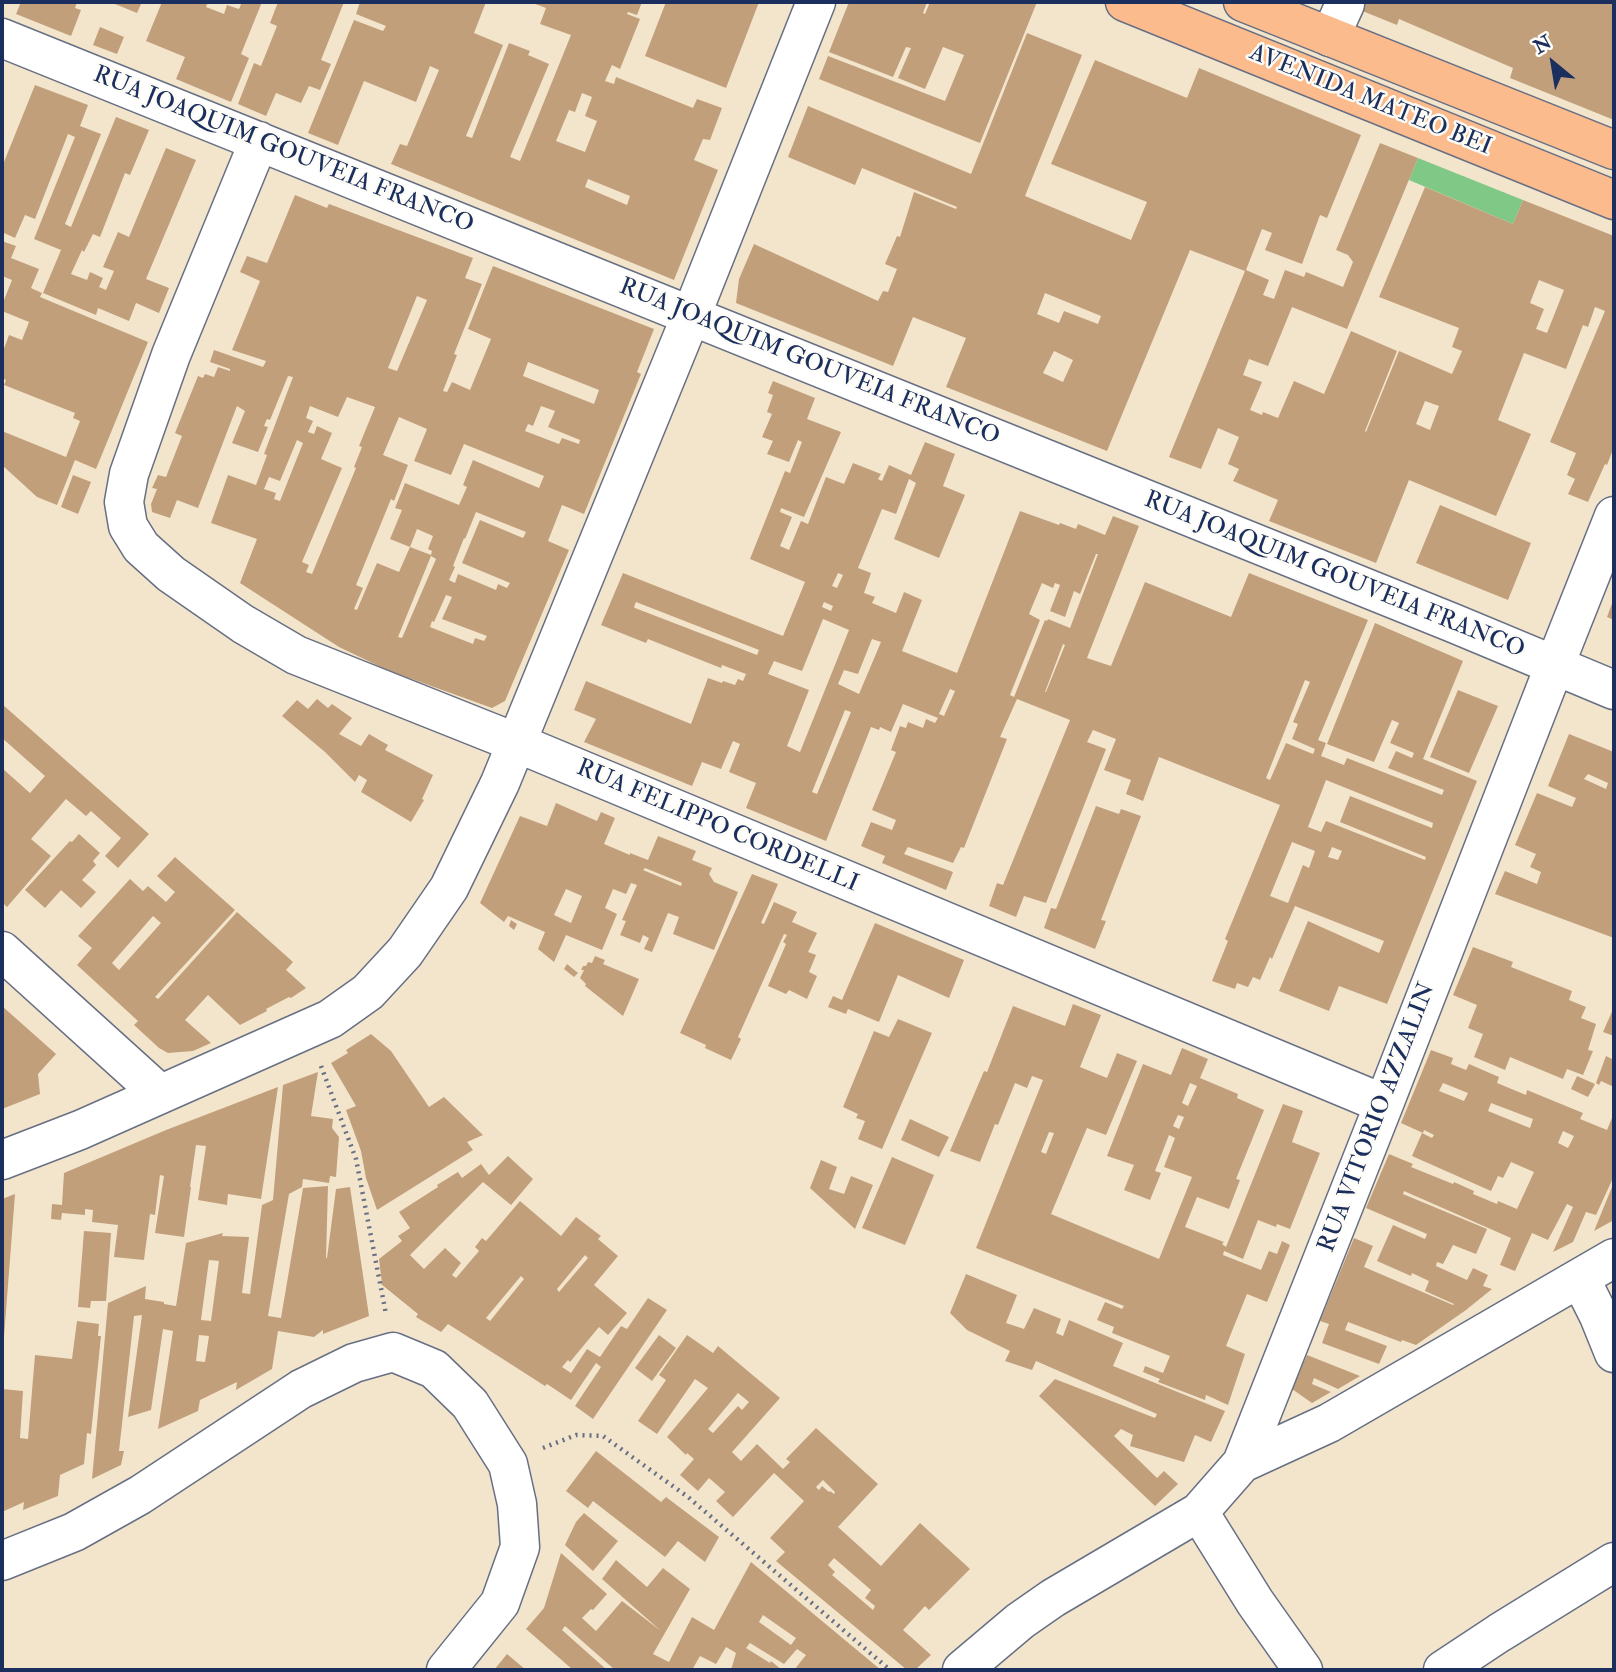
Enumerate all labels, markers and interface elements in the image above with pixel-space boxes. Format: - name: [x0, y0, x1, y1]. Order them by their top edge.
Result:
- north arrow: [1518, 28, 1588, 98]
- text: N: [1529, 30, 1556, 59]
- street label: AVENIDA MATEO BEI: [1245, 39, 1495, 163]
- street label: RUA JOAQUIM GOUVEIA FRANCO: [89, 61, 477, 241]
- street label: RUA JOAQUIM GOUVEIA FRANCO: [615, 273, 1003, 453]
- street label: RUA JOAQUIM GOUVEIA FRANCO: [1140, 486, 1528, 666]
- street label: RUA FELIPPO CORDELLI: [572, 754, 862, 900]
- street label: RUA VITORIO AZZALIN: [1313, 979, 1443, 1257]

